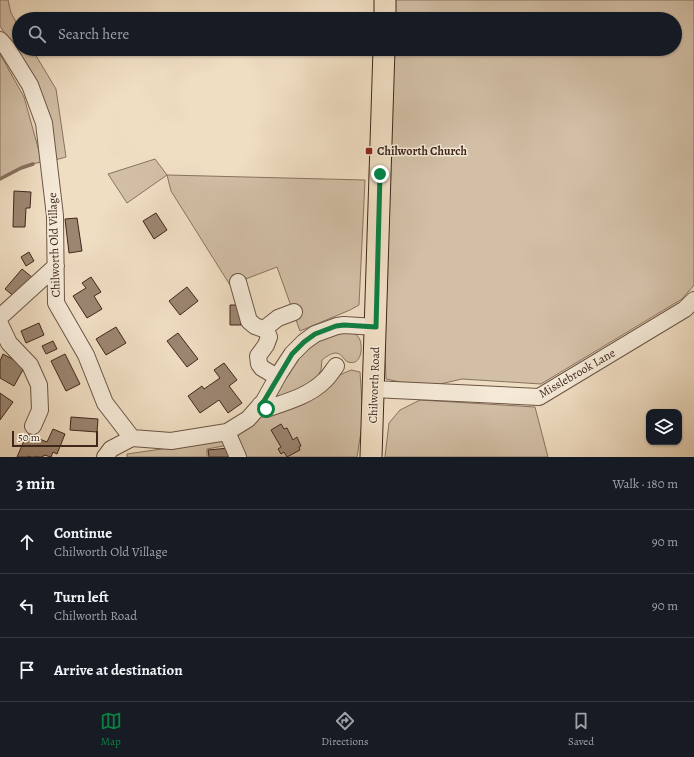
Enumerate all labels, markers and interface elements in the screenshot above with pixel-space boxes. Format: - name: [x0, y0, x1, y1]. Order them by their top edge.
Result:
- search box: [12, 12, 682, 56]
- icon: search: [26, 23, 48, 45]
- text: Search here: [58, 24, 129, 44]
- place label: Chilworth Church: [377, 143, 467, 159]
- marker: Chilworth Church: [364, 146, 374, 156]
- route end: [371, 165, 389, 183]
- street label: Chilworth Old Village: [44, 192, 64, 298]
- street label: Misslebrook Lane: [536, 345, 618, 401]
- street label: Chilworth Road: [365, 346, 383, 424]
- route start: [257, 400, 275, 418]
- map controls: [646, 409, 682, 445]
- button: layers: [646, 409, 682, 445]
- scale bar: [12, 429, 98, 448]
- text: 50 m: [18, 430, 40, 445]
- text: 3 min: [16, 472, 55, 495]
- text: Walk · 180 m: [612, 475, 678, 492]
- text: Continue: [54, 523, 112, 543]
- icon: ahead: [16, 531, 38, 553]
- text: 90 m: [652, 533, 678, 550]
- text: Chilworth Old Village: [54, 543, 168, 560]
- text: Turn left: [54, 587, 109, 607]
- icon: left: [16, 595, 38, 617]
- text: 90 m: [652, 597, 678, 614]
- text: Chilworth Road: [54, 607, 137, 624]
- icon: arrive: [16, 659, 38, 681]
- text: Arrive at destination: [54, 660, 183, 680]
- tab: Map: [100, 710, 122, 749]
- tab: Directions: [321, 710, 369, 749]
- tab: Saved: [568, 710, 594, 749]

